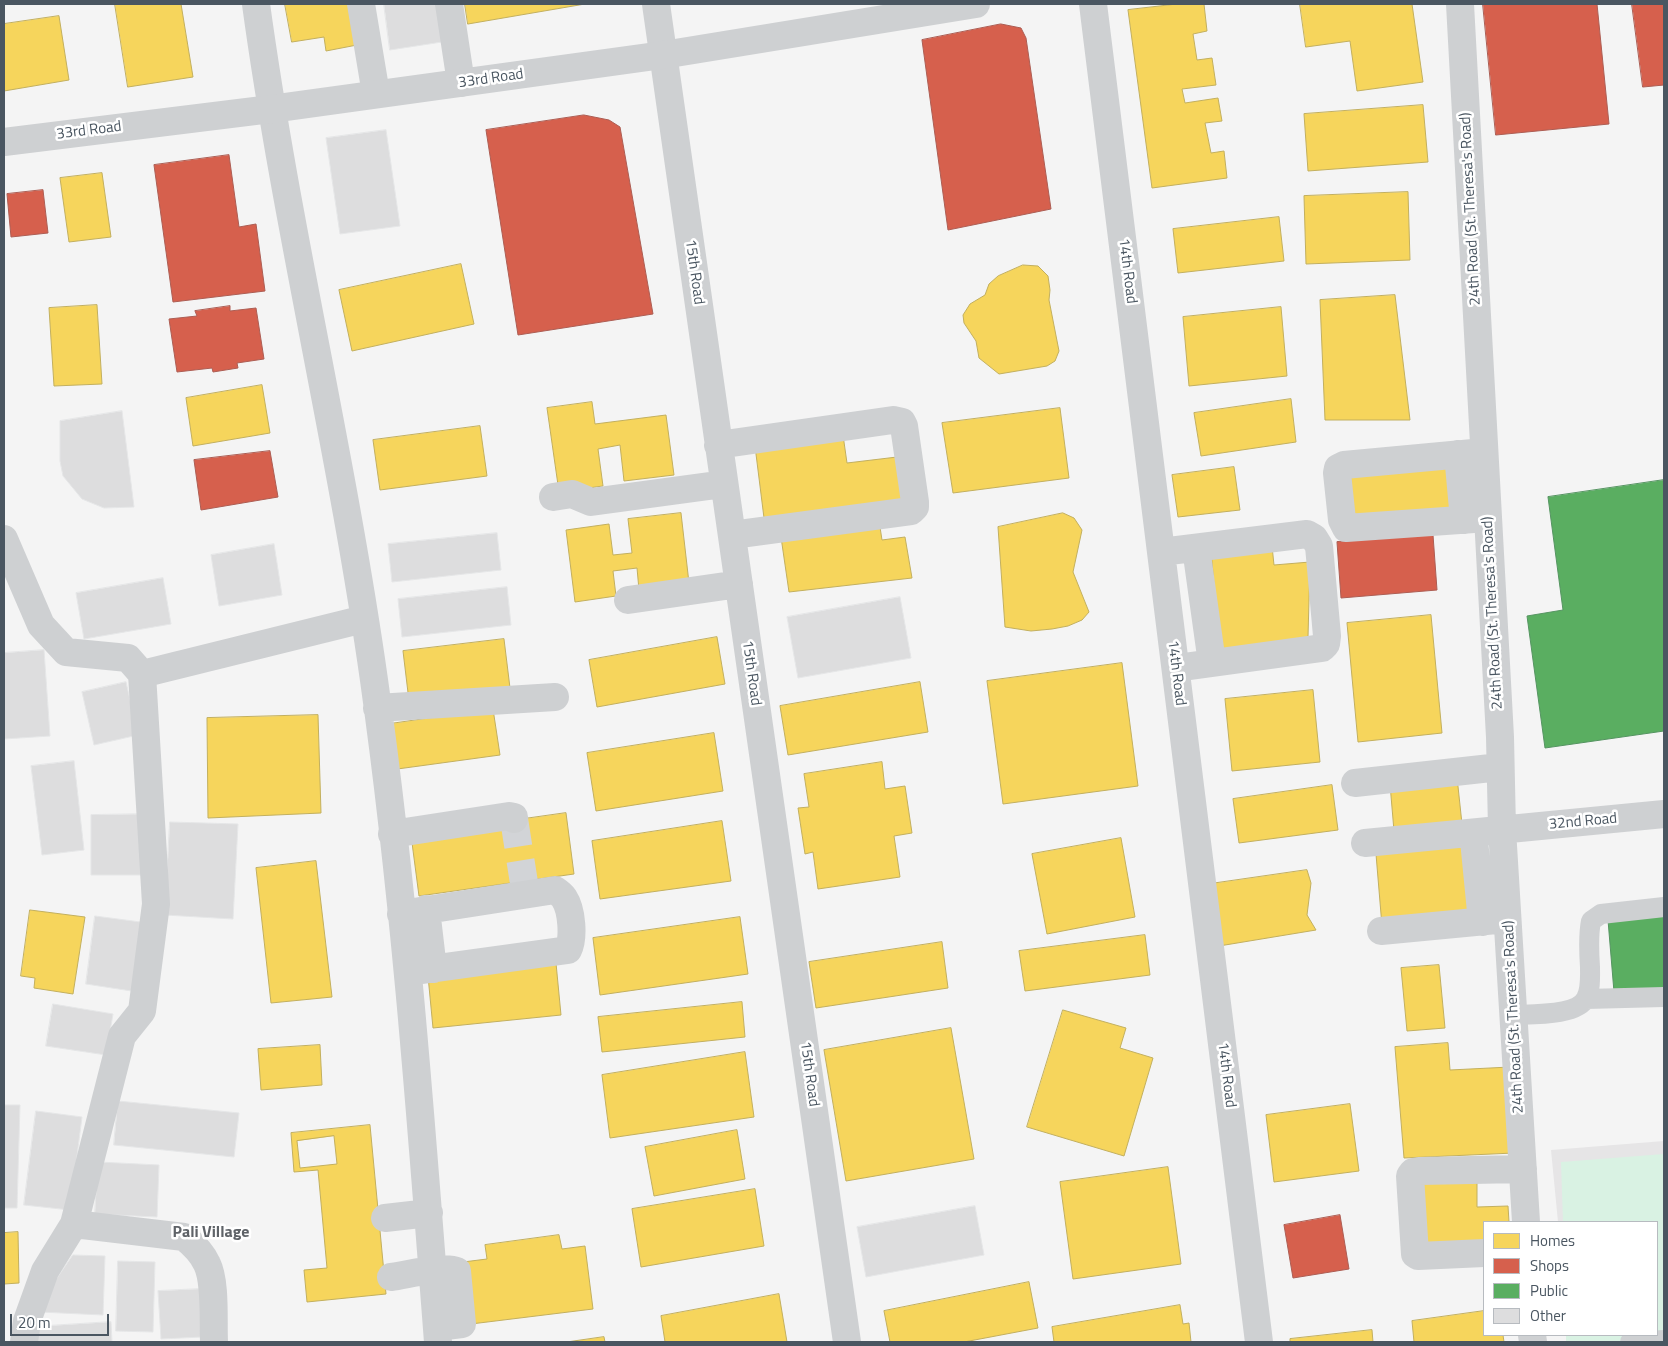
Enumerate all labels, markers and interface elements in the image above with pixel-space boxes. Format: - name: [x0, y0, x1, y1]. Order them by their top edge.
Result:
- street label: 33rd Road: [457, 66, 525, 92]
- street label: 24th Road (St. Theresa's Road): [1457, 112, 1485, 306]
- street label: 33rd Road: [55, 118, 123, 144]
- street label: 14th Road: [1114, 237, 1140, 305]
- street label: 15th Road: [681, 238, 707, 306]
- street label: 24th Road (St. Theresa's Road): [1479, 516, 1507, 710]
- street label: 15th Road: [738, 639, 764, 707]
- street label: 14th Road: [1163, 639, 1189, 707]
- street label: 32nd Road: [1548, 810, 1618, 834]
- street label: 24th Road (St. Theresa's Road): [1500, 920, 1528, 1114]
- street label: 15th Road: [796, 1040, 822, 1108]
- street label: 14th Road: [1213, 1041, 1239, 1109]
- legend: [1483, 1221, 1658, 1336]
- district label: Pali Village: [173, 1223, 249, 1243]
- text: Homes: [1530, 1229, 1575, 1252]
- text: Shops: [1530, 1254, 1569, 1277]
- text: Public: [1530, 1279, 1568, 1302]
- scale bar: [12, 1304, 111, 1336]
- text: Other: [1530, 1304, 1566, 1327]
- text: 20 m: [18, 1311, 51, 1334]

